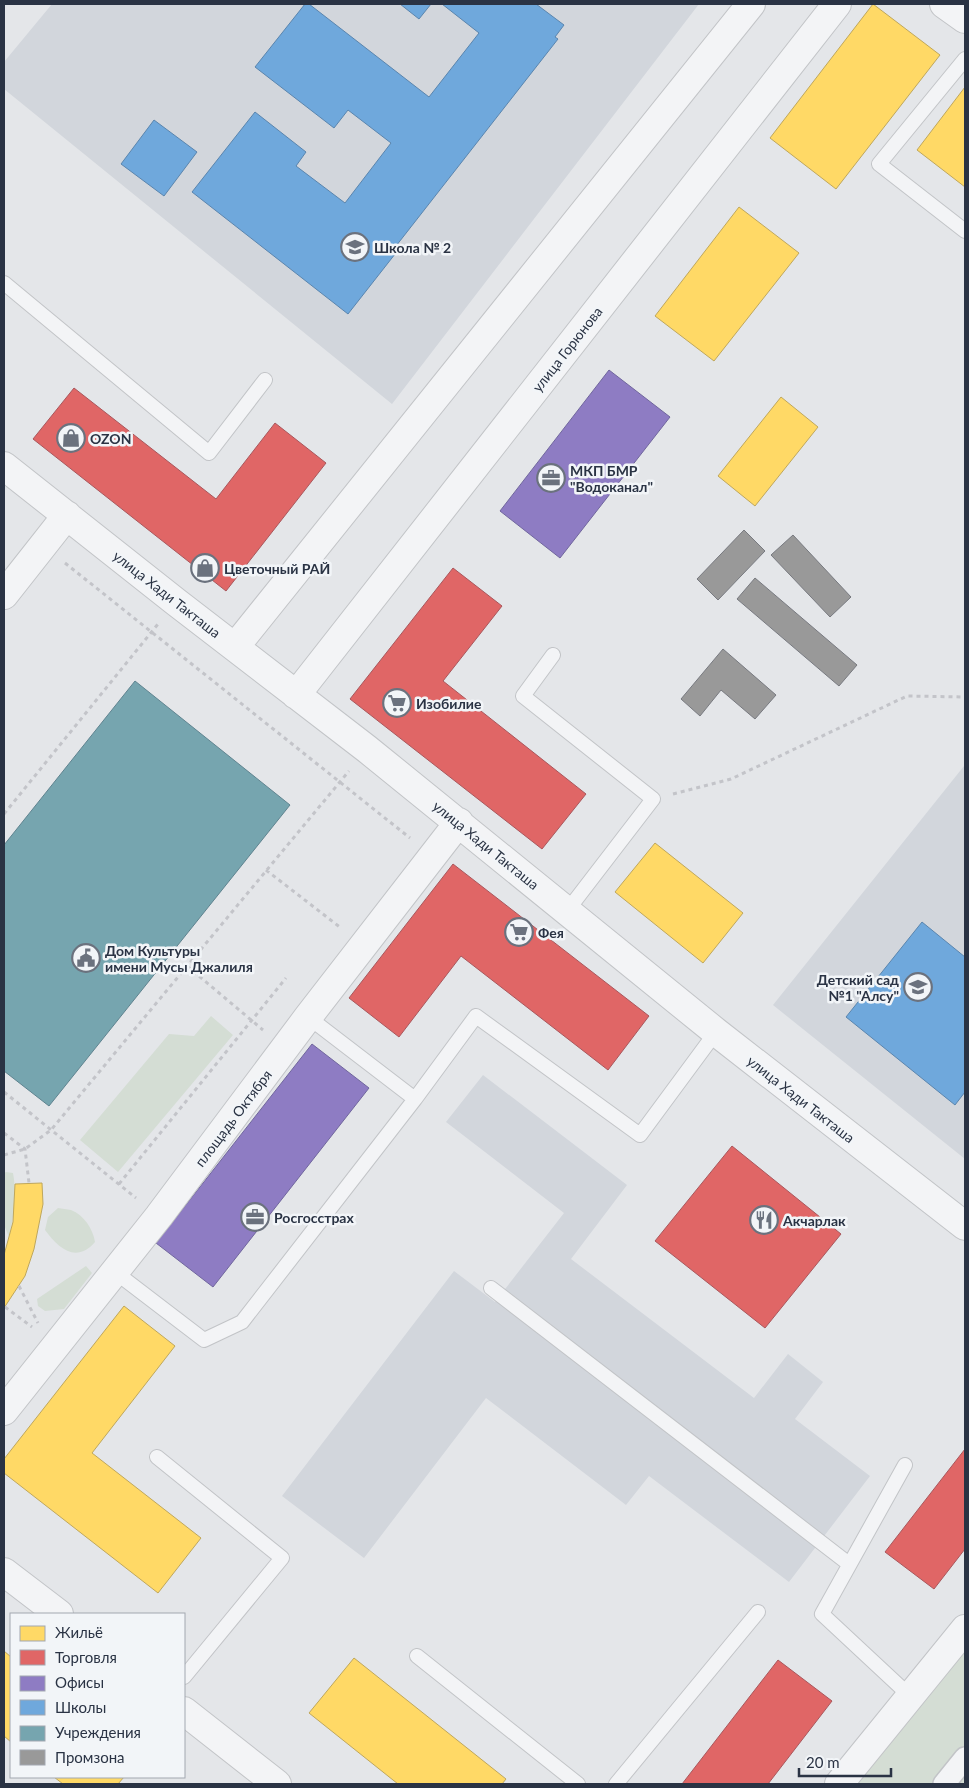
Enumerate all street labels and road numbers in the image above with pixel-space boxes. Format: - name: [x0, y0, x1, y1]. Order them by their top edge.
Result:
- street label: улица Горюнова: [528, 303, 606, 395]
- street label: улица Хади Такташа: [110, 547, 224, 641]
- street label: улица Хади Такташа: [430, 797, 542, 893]
- street label: улица Хади Такташа: [744, 1052, 858, 1146]
- street label: площадь Октября: [191, 1066, 275, 1170]

